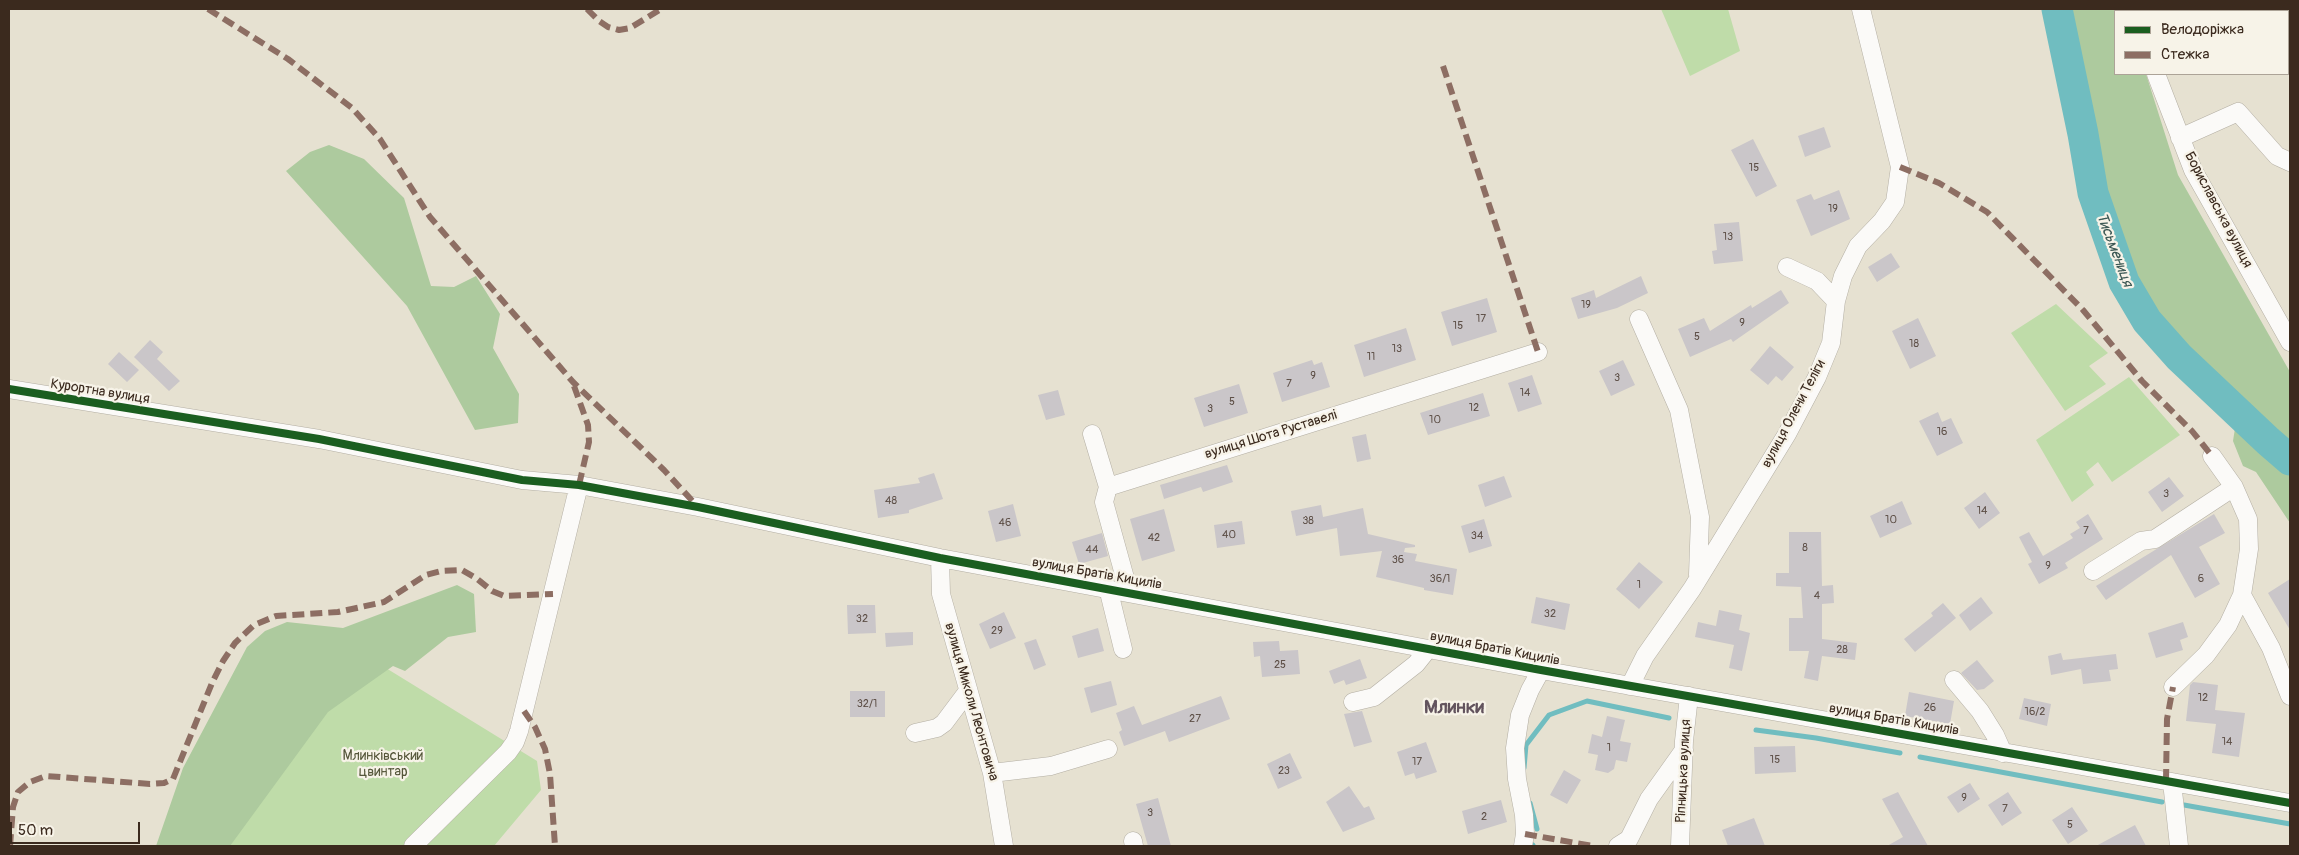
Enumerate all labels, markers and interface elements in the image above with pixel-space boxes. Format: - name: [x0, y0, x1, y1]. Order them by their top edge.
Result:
- legend: [2114, 10, 2289, 75]
- text: Велодоріжка: [2161, 20, 2244, 39]
- text: Стежка: [2161, 45, 2209, 64]
- street label: Бориславська вулиця: [2180, 149, 2256, 271]
- house number: 15: [1749, 161, 1759, 175]
- house number: 19: [1828, 202, 1838, 216]
- water label: Тисьмениця: [2092, 211, 2136, 289]
- house number: 13: [1723, 230, 1733, 244]
- house number: 19: [1581, 298, 1591, 312]
- house number: 17: [1476, 312, 1486, 326]
- house number: 9: [1739, 316, 1745, 330]
- house number: 15: [1453, 319, 1463, 333]
- house number: 5: [1694, 330, 1700, 344]
- house number: 18: [1909, 337, 1919, 351]
- house number: 13: [1392, 342, 1402, 356]
- house number: 11: [1367, 350, 1375, 364]
- street label: вулиця Олени Теліги: [1758, 357, 1830, 471]
- house number: 9: [1310, 369, 1316, 383]
- house number: 3: [1614, 371, 1620, 385]
- street label: Курортна вулиця: [49, 376, 151, 408]
- house number: 7: [1286, 377, 1292, 391]
- house number: 14: [1520, 386, 1530, 400]
- house number: 5: [1229, 395, 1235, 409]
- house number: 12: [1469, 401, 1479, 415]
- house number: 3: [1207, 402, 1213, 416]
- street label: вулиця Шота Руставелі: [1203, 407, 1339, 463]
- house number: 10: [1429, 413, 1441, 427]
- house number: 16: [1937, 425, 1947, 439]
- house number: 3: [2163, 487, 2169, 501]
- house number: 48: [885, 494, 897, 508]
- house number: 14: [1977, 504, 1987, 518]
- house number: 10: [1885, 513, 1897, 527]
- house number: 38: [1302, 514, 1314, 528]
- house number: 46: [999, 516, 1011, 530]
- house number: 7: [2083, 524, 2089, 538]
- house number: 40: [1222, 528, 1236, 542]
- house number: 34: [1471, 529, 1483, 543]
- house number: 42: [1148, 531, 1160, 545]
- house number: 8: [1802, 541, 1808, 555]
- house number: 44: [1086, 543, 1098, 557]
- house number: 36: [1392, 553, 1404, 567]
- street label: вулиця Братів Кицилів: [1031, 554, 1163, 594]
- house number: 9: [2045, 559, 2051, 573]
- house number: 36/1: [1430, 572, 1450, 586]
- house number: 6: [2198, 572, 2204, 586]
- house number: 1: [1637, 578, 1641, 592]
- house number: 4: [1814, 589, 1820, 603]
- house number: 32: [1544, 607, 1556, 621]
- house number: 32: [856, 612, 868, 626]
- street label: вулиця Миколи Леонтовича: [940, 621, 1002, 783]
- house number: 29: [991, 624, 1003, 638]
- street label: вулиця Братів Кицилів: [1429, 628, 1561, 670]
- house number: 28: [1836, 643, 1848, 657]
- house number: 25: [1274, 658, 1286, 672]
- house number: 12: [2198, 691, 2208, 705]
- house number: 32/1: [857, 697, 877, 711]
- district label: Млинки: [1424, 697, 1484, 719]
- street label: вулиця Братів Кицилів: [1828, 700, 1960, 740]
- house number: 26: [1924, 701, 1936, 715]
- house number: 16/2: [2025, 705, 2045, 719]
- house number: 27: [1189, 712, 1201, 726]
- street label: Ріпницька вулиця: [1673, 719, 1695, 823]
- house number: 14: [2222, 735, 2232, 749]
- house number: 1: [1607, 741, 1611, 755]
- park label: Млинківський цвинтар: [343, 748, 423, 780]
- house number: 15: [1770, 753, 1780, 767]
- house number: 17: [1412, 755, 1422, 769]
- house number: 23: [1278, 764, 1290, 778]
- house number: 9: [1961, 791, 1967, 805]
- house number: 7: [2002, 802, 2008, 816]
- house number: 3: [1147, 806, 1153, 820]
- house number: 2: [1481, 810, 1487, 824]
- scale bar: [12, 812, 142, 844]
- house number: 5: [2067, 818, 2073, 832]
- text: 50 m: [18, 821, 53, 840]

